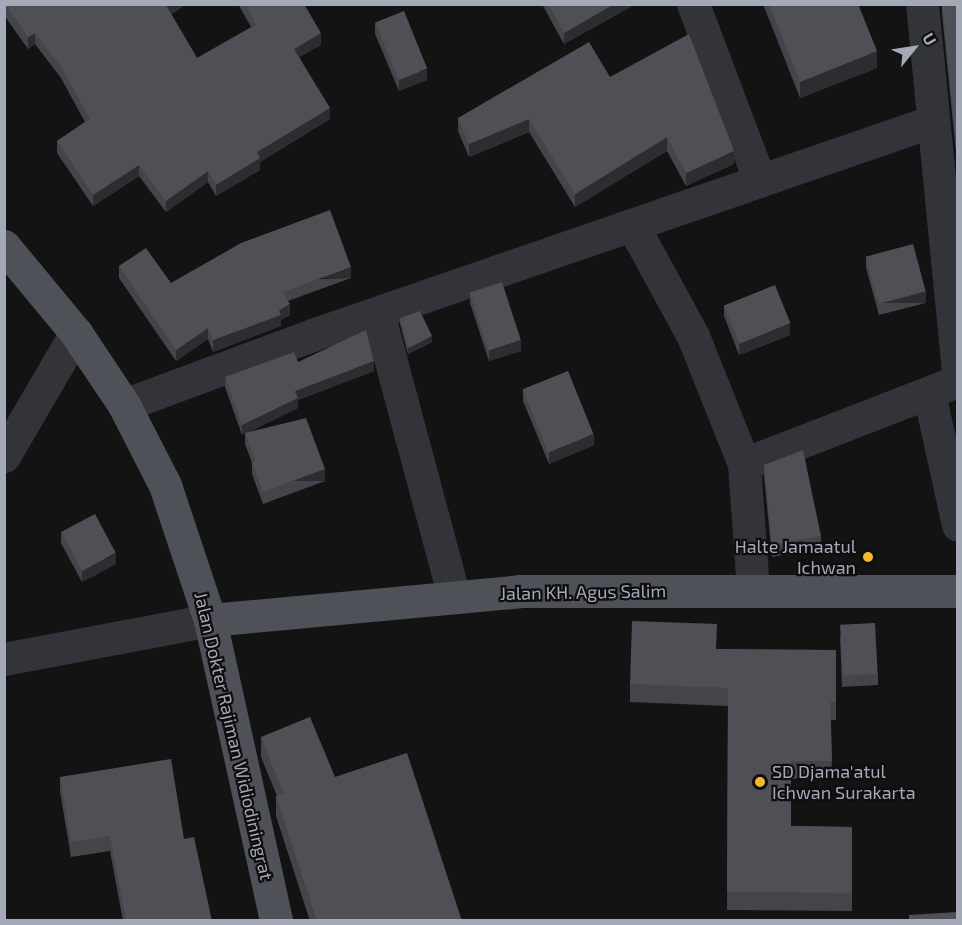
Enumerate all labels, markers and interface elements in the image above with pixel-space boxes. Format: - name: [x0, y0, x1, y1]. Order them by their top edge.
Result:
- north arrow: [884, 18, 944, 78]
- text: U: [919, 29, 941, 48]
- place label: Halte Jamaatul Ichwan: [734, 536, 856, 578]
- marker: Halte Jamaatul Ichwan: [861, 550, 875, 564]
- street label: Jalan KH. Agus Salim: [499, 580, 667, 604]
- street label: Jalan Dokter Rajiman Widiodiningrat: [190, 590, 278, 882]
- place label: SD Djama'atul Ichwan Surakarta: [772, 761, 916, 804]
- marker: SD Djama'atul Ichwan Surakarta: [753, 775, 767, 789]

